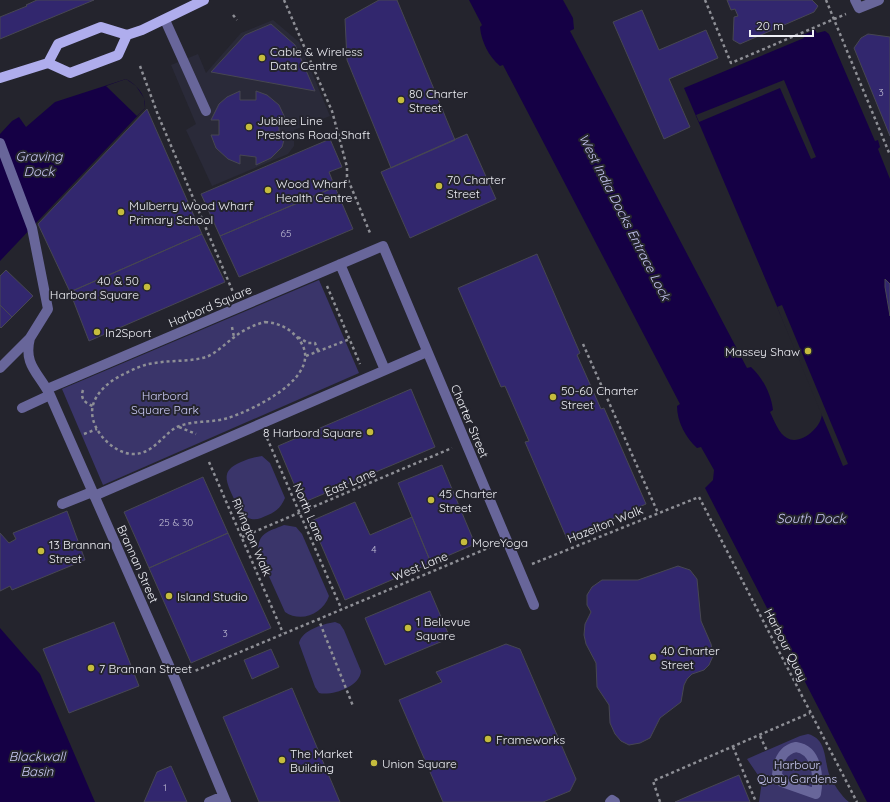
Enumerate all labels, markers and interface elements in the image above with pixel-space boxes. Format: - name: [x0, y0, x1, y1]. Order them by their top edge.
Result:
- scale bar: [750, 12, 813, 38]
- text: 20 m: [756, 18, 784, 33]
- place label: Cable & Wireless Data Centre: [270, 44, 363, 73]
- marker: Cable & Wireless Data Centre: [257, 53, 267, 63]
- place label: 80 Charter Street: [409, 86, 468, 115]
- house number: 3: [878, 86, 884, 99]
- marker: 80 Charter Street: [396, 95, 406, 105]
- place label: Jubilee Line Prestons Road Shaft: [257, 113, 370, 142]
- marker: Jubilee Line Prestons Road Shaft: [244, 122, 254, 132]
- water label: West India Docks Entrace Lock: [576, 131, 675, 304]
- water label: Graving Dock: [16, 148, 63, 179]
- place label: 70 Charter Street: [447, 172, 506, 201]
- place label: Wood Wharf Health Centre: [276, 176, 353, 205]
- marker: 70 Charter Street: [434, 181, 444, 191]
- marker: Wood Wharf Health Centre: [263, 185, 273, 195]
- place label: Mulberry Wood Wharf Primary School: [129, 198, 254, 227]
- marker: Mulberry Wood Wharf Primary School: [116, 207, 126, 217]
- house number: 65: [281, 227, 291, 240]
- place label: 40 & 50 Harbord Square: [50, 273, 139, 302]
- marker: 40 & 50 Harbord Square: [142, 282, 152, 292]
- street label: Harbord Square: [166, 282, 254, 330]
- place label: In2Sport: [105, 325, 152, 340]
- marker: In2Sport: [92, 327, 102, 337]
- place label: Massey Shaw: [725, 344, 800, 359]
- marker: Massey Shaw: [803, 346, 813, 356]
- street label: Charter Street: [448, 382, 492, 460]
- place label: 50-60 Charter Street: [561, 383, 639, 412]
- park label: Harbord Square Park: [131, 388, 199, 417]
- marker: 50-60 Charter Street: [548, 392, 558, 402]
- place label: 8 Harbord Square: [263, 425, 362, 440]
- marker: 8 Harbord Square: [365, 427, 375, 437]
- street label: East Lane: [322, 464, 378, 500]
- street label: North Lane: [290, 480, 328, 544]
- place label: 45 Charter Street: [439, 486, 498, 515]
- marker: 45 Charter Street: [426, 495, 436, 505]
- street label: Rivington Walk: [229, 496, 275, 578]
- street label: Hazelton Walk: [565, 502, 645, 546]
- water label: South Dock: [777, 510, 846, 526]
- house number: 25 & 30: [159, 516, 193, 529]
- street label: Brannan Street: [114, 523, 162, 605]
- place label: MoreYoga: [472, 535, 528, 550]
- place label: 13 Brannan Street: [49, 537, 111, 566]
- marker: MoreYoga: [459, 537, 469, 547]
- house number: 4: [371, 543, 377, 556]
- marker: 13 Brannan Street: [36, 546, 46, 556]
- street label: West Lane: [390, 548, 450, 584]
- place label: Island Studio: [177, 589, 248, 604]
- marker: Island Studio: [164, 591, 174, 601]
- street label: Harbour Quay: [761, 606, 811, 684]
- place label: 1 Bellevue Square: [416, 614, 471, 643]
- marker: 1 Bellevue Square: [403, 623, 413, 633]
- house number: 3: [222, 627, 228, 640]
- place label: 40 Charter Street: [661, 643, 720, 672]
- marker: 40 Charter Street: [648, 652, 658, 662]
- place label: 7 Brannan Street: [99, 661, 192, 676]
- marker: 7 Brannan Street: [86, 663, 96, 673]
- place label: Frameworks: [496, 732, 565, 747]
- marker: Frameworks: [483, 734, 493, 744]
- place label: The Market Building: [290, 746, 353, 775]
- water label: Blackwall Basin: [9, 748, 67, 779]
- marker: The Market Building: [277, 755, 287, 765]
- place label: Union Square: [382, 756, 457, 771]
- park label: Harbour Quay Gardens: [757, 757, 837, 786]
- marker: Union Square: [369, 758, 379, 768]
- house number: 1: [163, 781, 167, 794]

